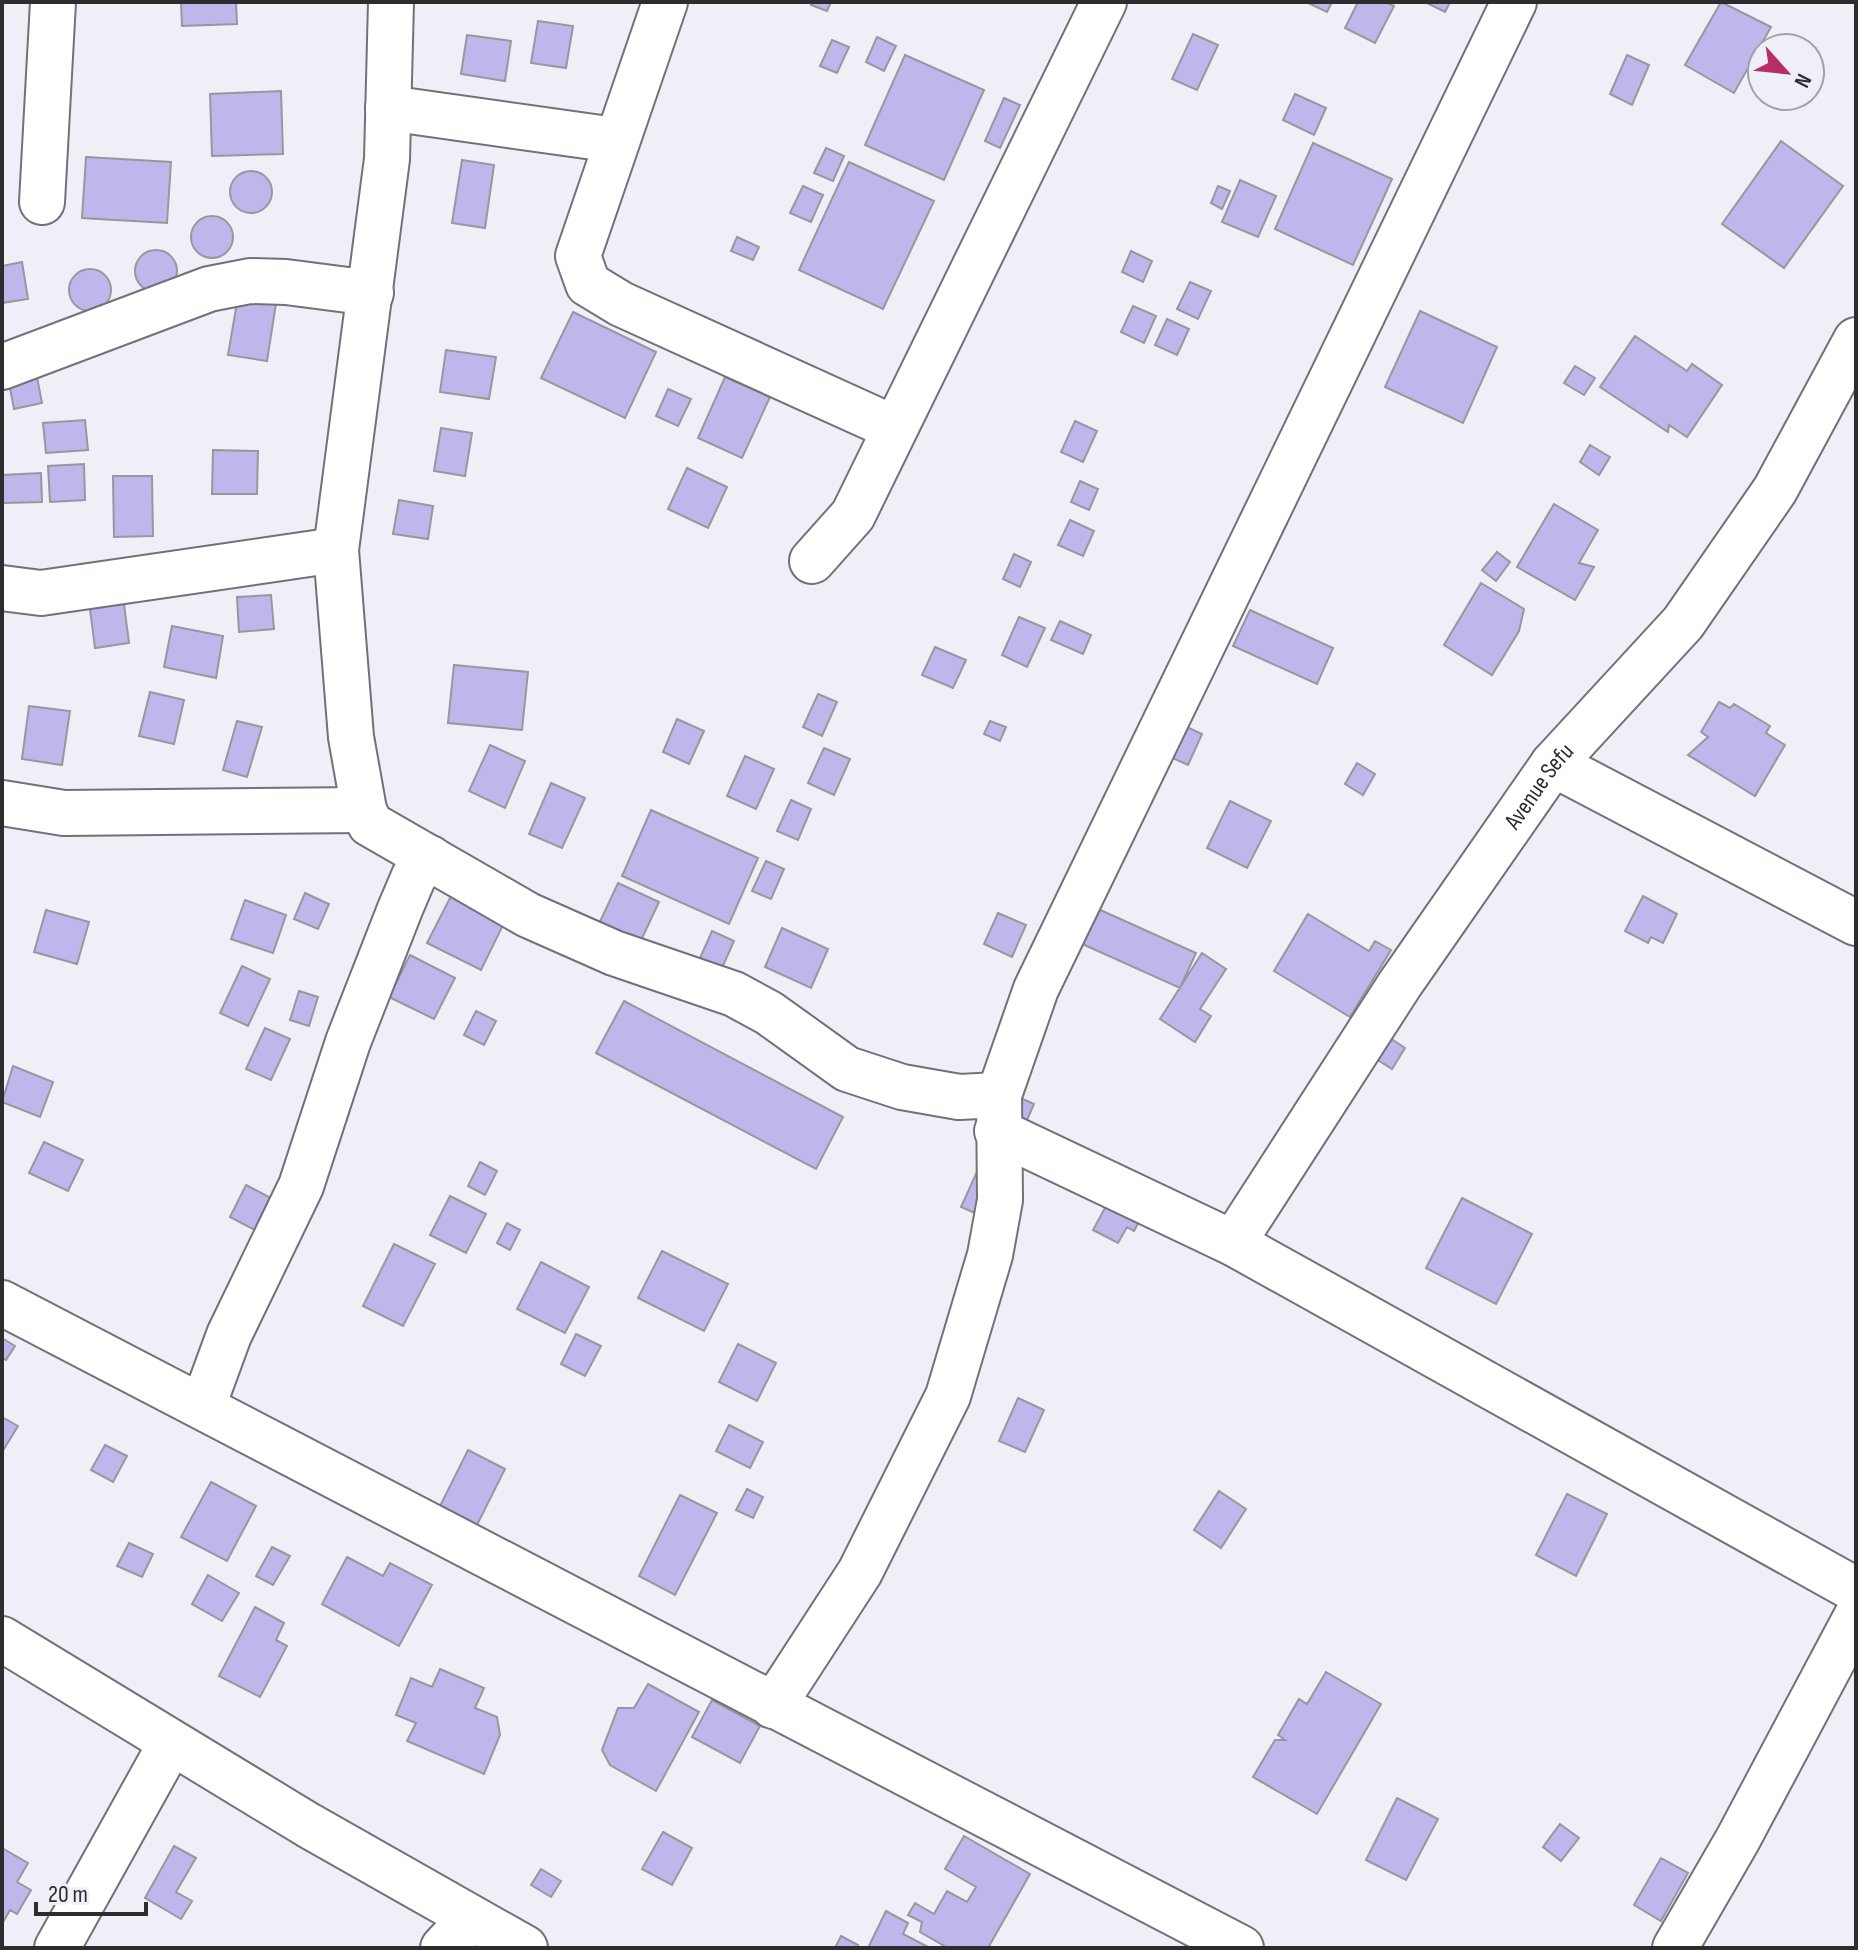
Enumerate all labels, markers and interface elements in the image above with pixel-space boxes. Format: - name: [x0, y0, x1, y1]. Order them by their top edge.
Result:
- north arrow: [1746, 32, 1826, 112]
- text: N: [1788, 69, 1817, 92]
- street label: Avenue Sefu: [1498, 737, 1580, 836]
- scale bar: [36, 1866, 146, 1916]
- text: 20 m: [48, 1880, 88, 1909]

